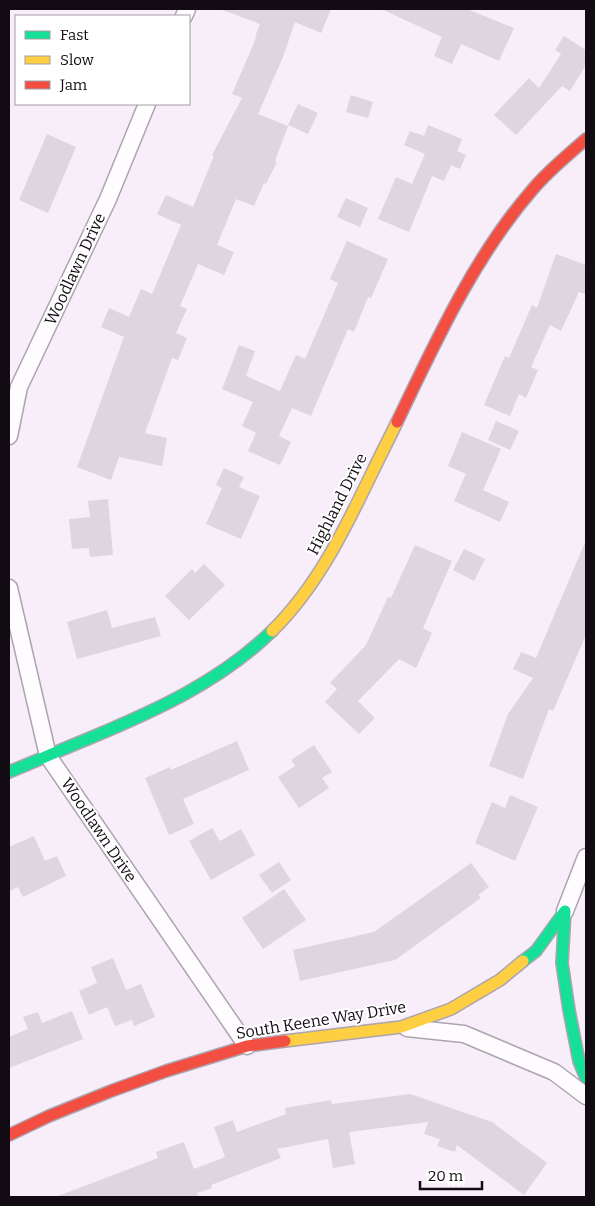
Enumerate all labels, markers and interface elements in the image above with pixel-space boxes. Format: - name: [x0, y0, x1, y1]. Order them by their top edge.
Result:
- legend: [15, 15, 190, 105]
- text: Fast: [60, 26, 89, 44]
- text: Slow: [60, 51, 95, 69]
- text: Jam: [59, 76, 88, 94]
- street label: Woodlawn Drive: [41, 210, 109, 328]
- street label: Highland Drive: [303, 450, 371, 558]
- street label: Woodlawn Drive: [57, 774, 141, 886]
- street label: South Keene Way Drive: [235, 997, 407, 1043]
- scale bar: [420, 1158, 482, 1190]
- text: 20 m: [428, 1167, 464, 1185]

